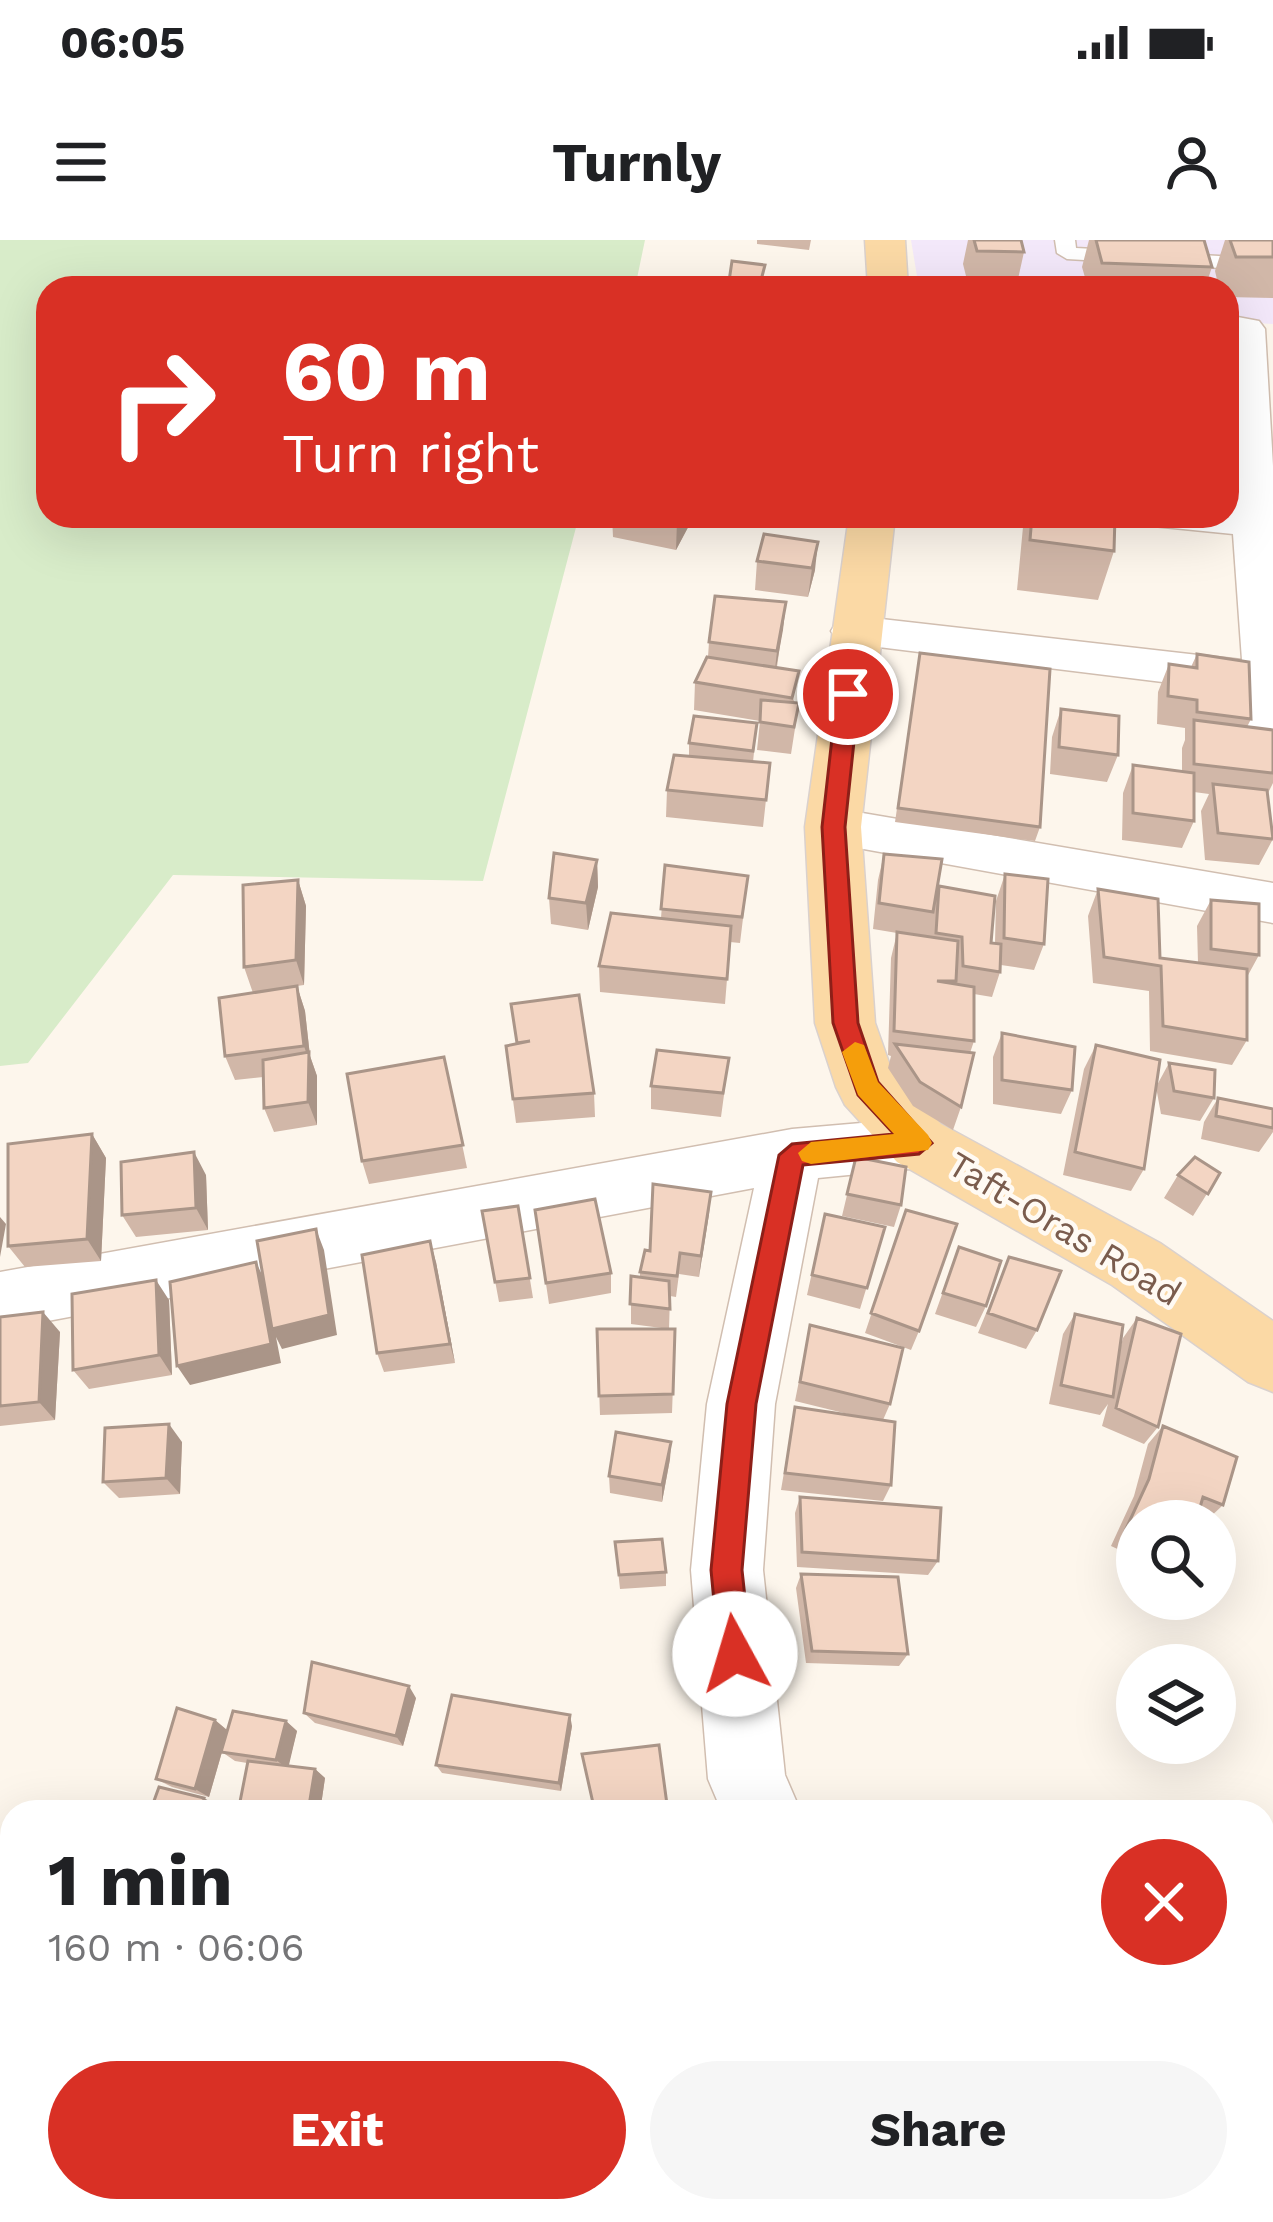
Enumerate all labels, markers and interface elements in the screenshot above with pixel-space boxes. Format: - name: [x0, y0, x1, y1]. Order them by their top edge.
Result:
- text: 06:05: [60, 16, 185, 69]
- icon: menu: [48, 129, 114, 195]
- icon: person: [1159, 129, 1225, 195]
- text: Turnly: [552, 131, 721, 194]
- text: 60 m: [282, 322, 491, 420]
- icon: right: [84, 324, 240, 480]
- text: Turn right: [282, 422, 539, 485]
- pin: [797, 643, 899, 745]
- icon: arrive: [815, 661, 881, 727]
- street label: Taft-Oras Road: [940, 1143, 1188, 1315]
- map controls: [1116, 1500, 1236, 1764]
- button: search: [1116, 1500, 1236, 1620]
- position arrow: [672, 1591, 798, 1717]
- button: layers: [1116, 1644, 1236, 1764]
- text: 1 min: [48, 1838, 233, 1922]
- button: close: [1101, 1839, 1227, 1965]
- text: 160 m · 06:06: [48, 1925, 305, 1970]
- button: Exit: [48, 2061, 626, 2199]
- button: Share: [650, 2061, 1227, 2199]

